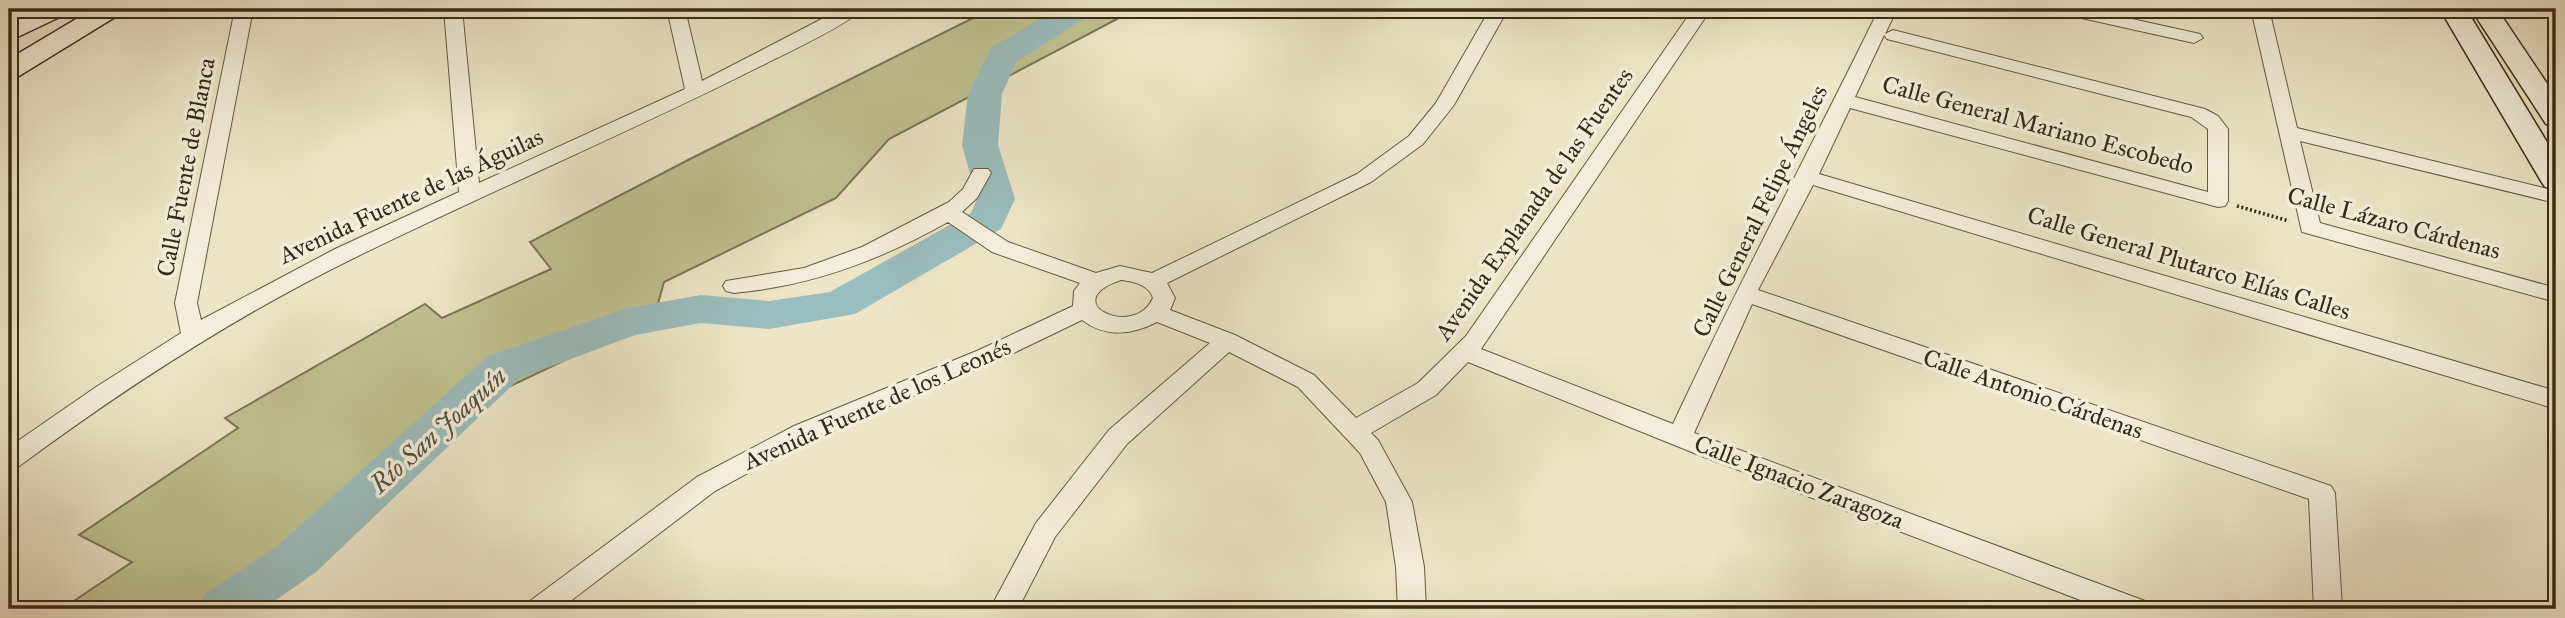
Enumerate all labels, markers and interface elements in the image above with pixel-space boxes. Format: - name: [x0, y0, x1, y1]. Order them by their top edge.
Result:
- street label: Calle Fuente de Blanca: [150, 54, 222, 279]
- street label: Avenida Explanada de las Fuentes: [1428, 62, 1640, 347]
- street label: Calle General Mariano Escobedo: [1879, 69, 2197, 181]
- street label: Calle General Felipe Ángeles: [1686, 80, 1834, 342]
- street label: Avenida Fuente de las Águilas: [273, 122, 548, 271]
- street label: Calle Lázaro Cárdenas: [2284, 180, 2504, 266]
- street label: Calle General Plutarco Elías Calles: [2024, 199, 2354, 327]
- street label: Avenida Fuente de los Leonés: [738, 331, 1015, 477]
- street label: Calle Antonio Cárdenas: [1919, 342, 2147, 446]
- water label: Río San Joaquín: [362, 360, 513, 500]
- street label: Calle Ignacio Zaragoza: [1690, 428, 1909, 536]

